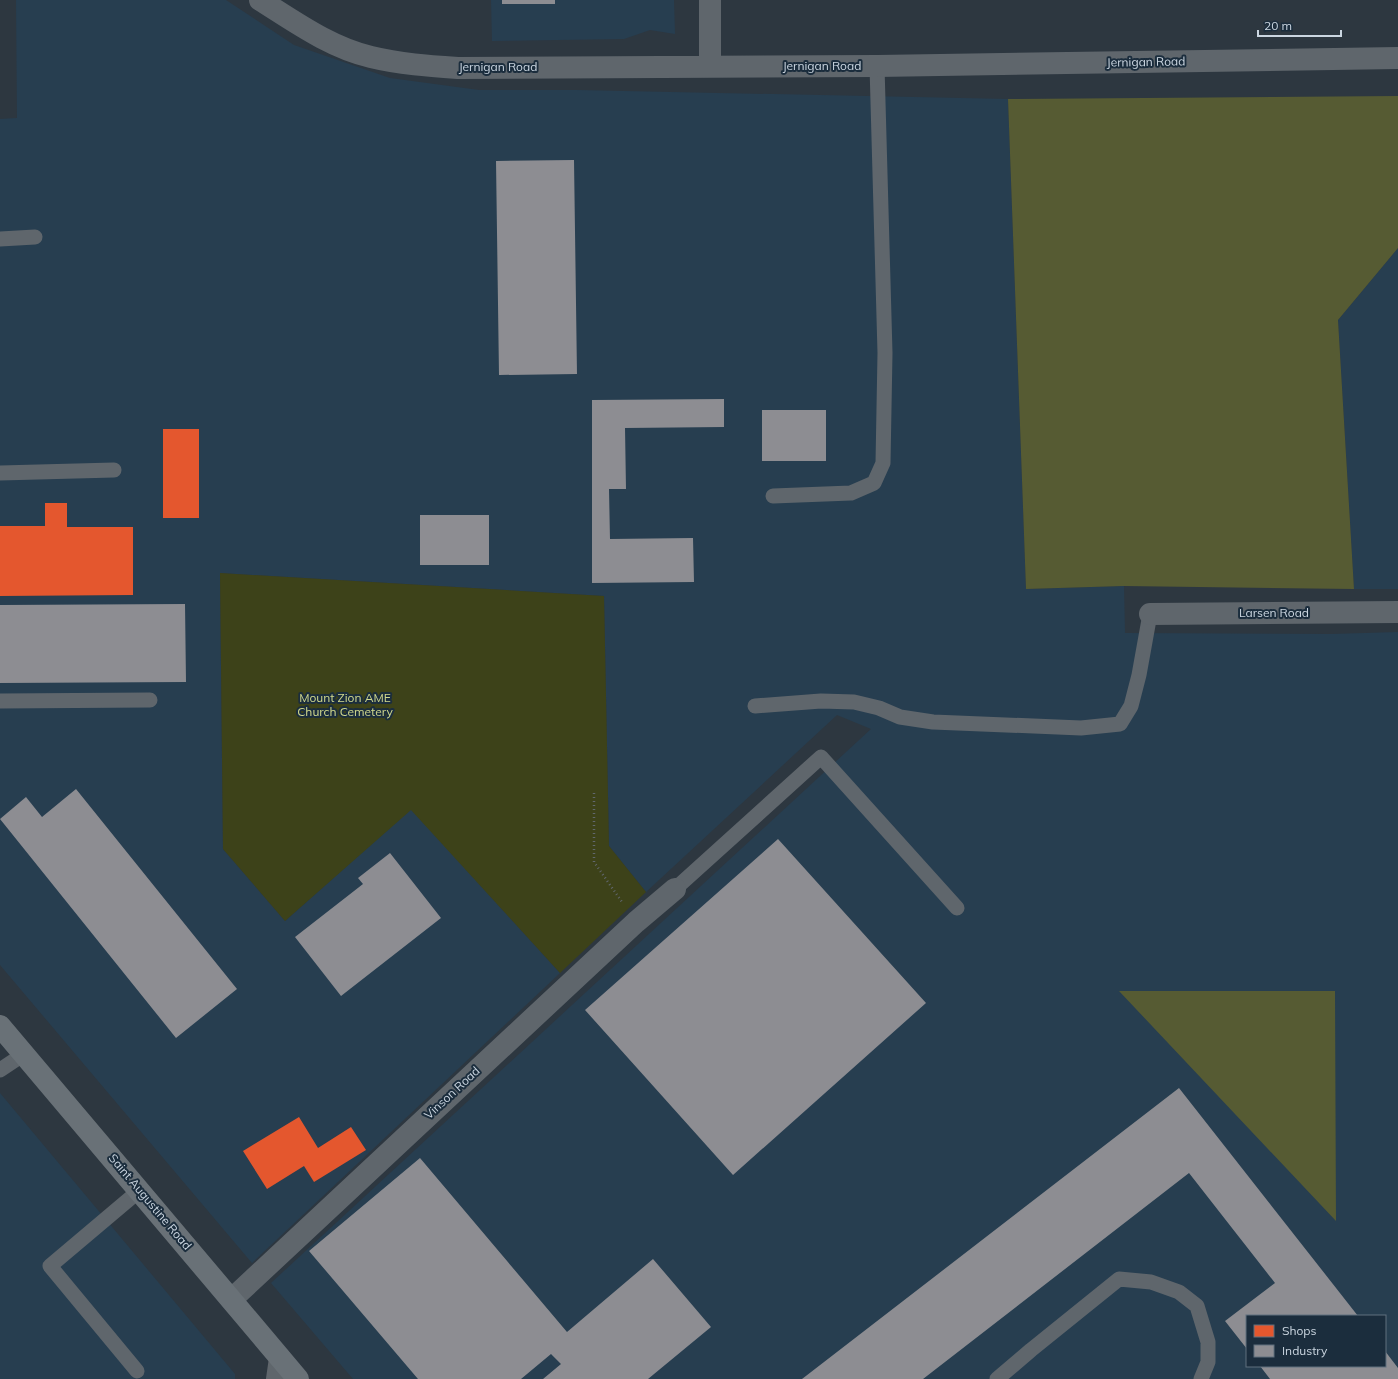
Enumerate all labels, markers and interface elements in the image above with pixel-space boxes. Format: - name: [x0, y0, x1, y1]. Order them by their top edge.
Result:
- scale bar: [1258, 12, 1341, 38]
- text: 20 m: [1264, 18, 1292, 33]
- street label: Jernigan Road: [1106, 53, 1185, 70]
- street label: Jernigan Road: [783, 58, 861, 73]
- street label: Jernigan Road: [459, 59, 537, 74]
- street label: Larsen Road: [1239, 605, 1309, 620]
- park label: Mount Zion AME Church Cemetery: [297, 690, 393, 719]
- street label: Vinson Road: [421, 1063, 483, 1122]
- street label: Saint Augustine Road: [106, 1151, 195, 1253]
- legend: [1246, 1315, 1386, 1367]
- text: Shops: [1282, 1323, 1317, 1338]
- text: Industry: [1282, 1343, 1328, 1358]

